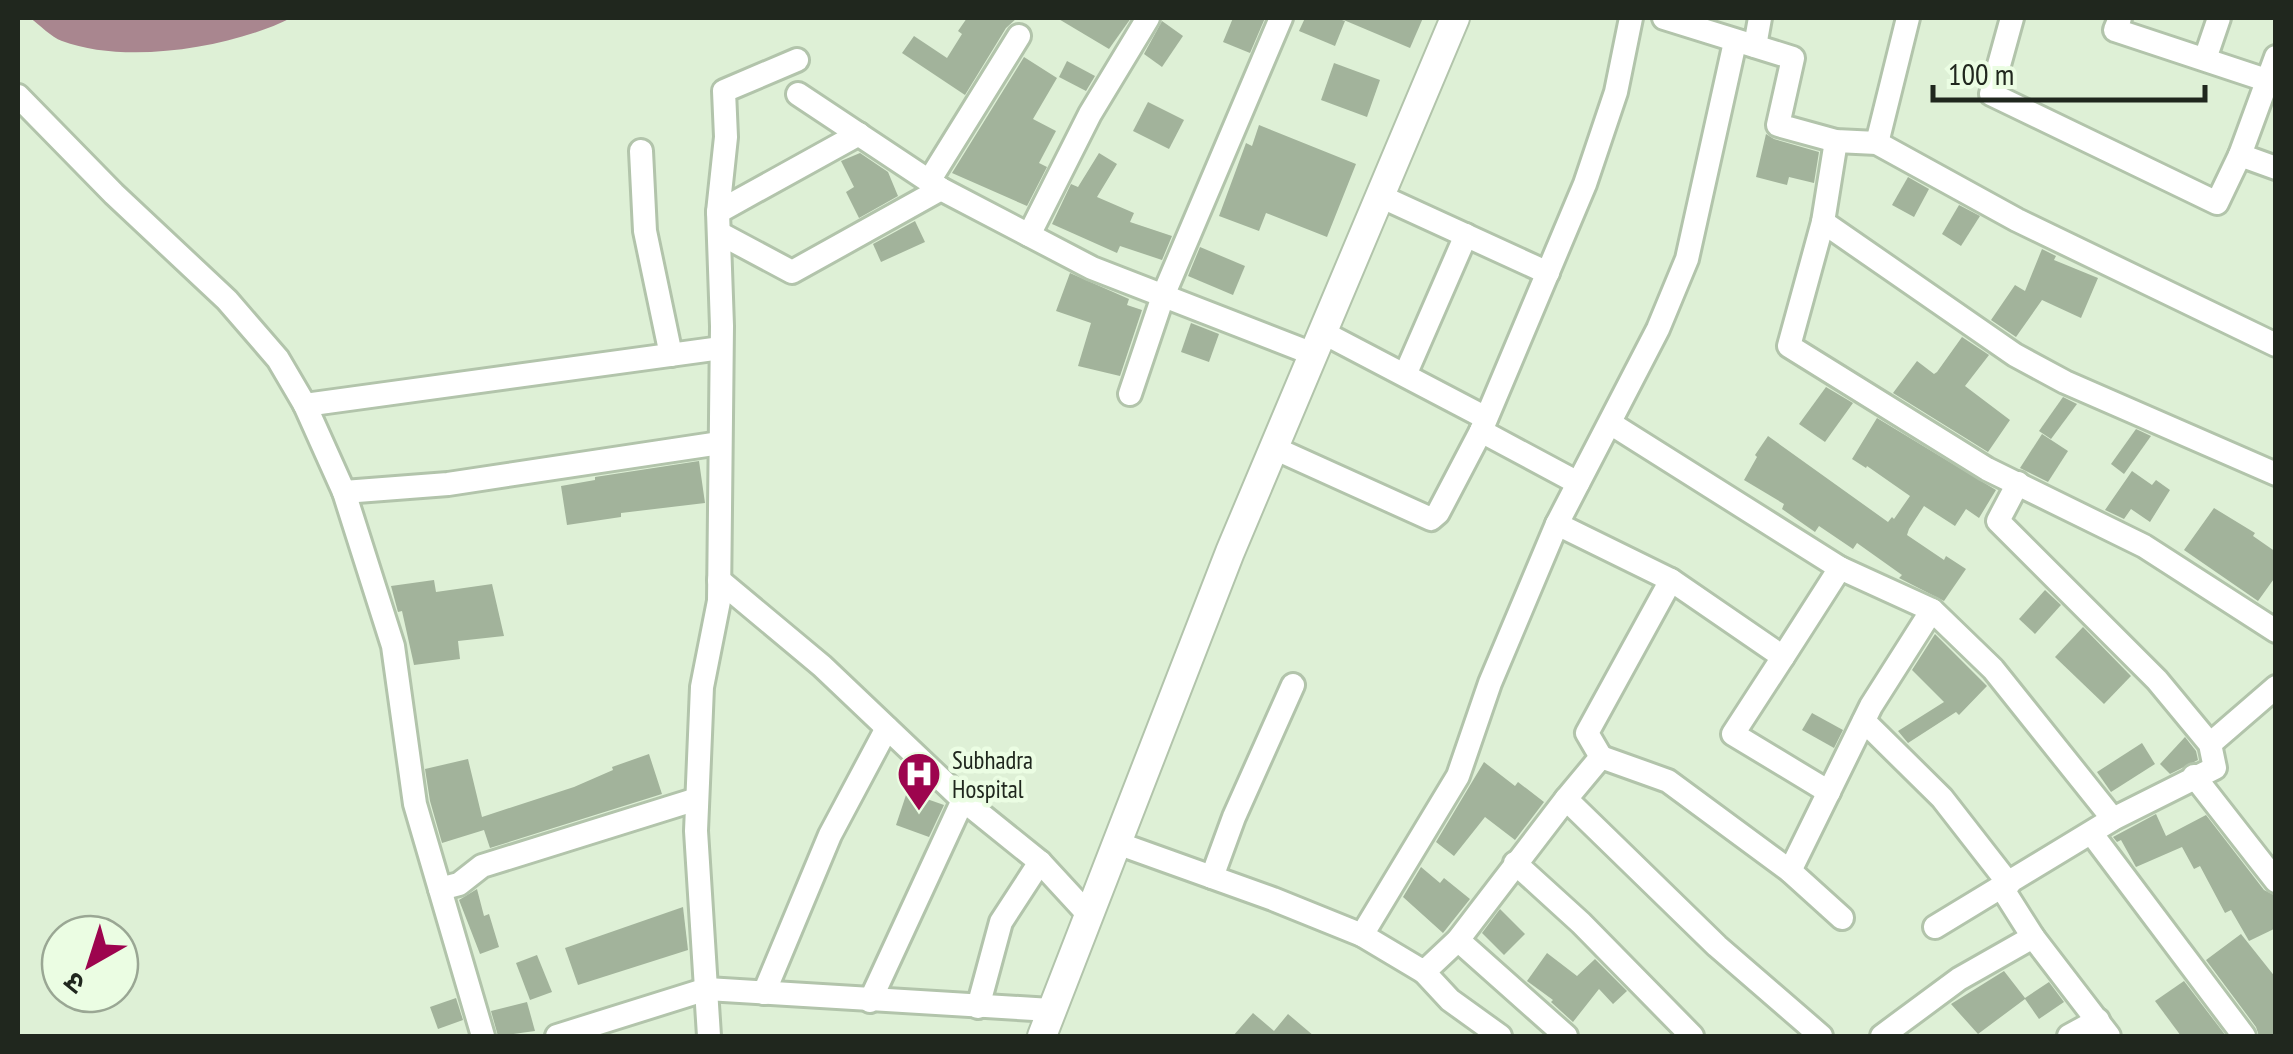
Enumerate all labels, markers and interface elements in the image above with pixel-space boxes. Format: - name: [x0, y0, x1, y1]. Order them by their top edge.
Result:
- scale bar: [1933, 40, 2206, 102]
- text: 100 m: [1948, 54, 2014, 93]
- place label: Subhadra Hospital: [952, 744, 1033, 805]
- hospital icon: Subhadra Hospital: [896, 751, 942, 812]
- north arrow: [40, 914, 140, 1014]
- text: उ: [55, 964, 92, 1003]

